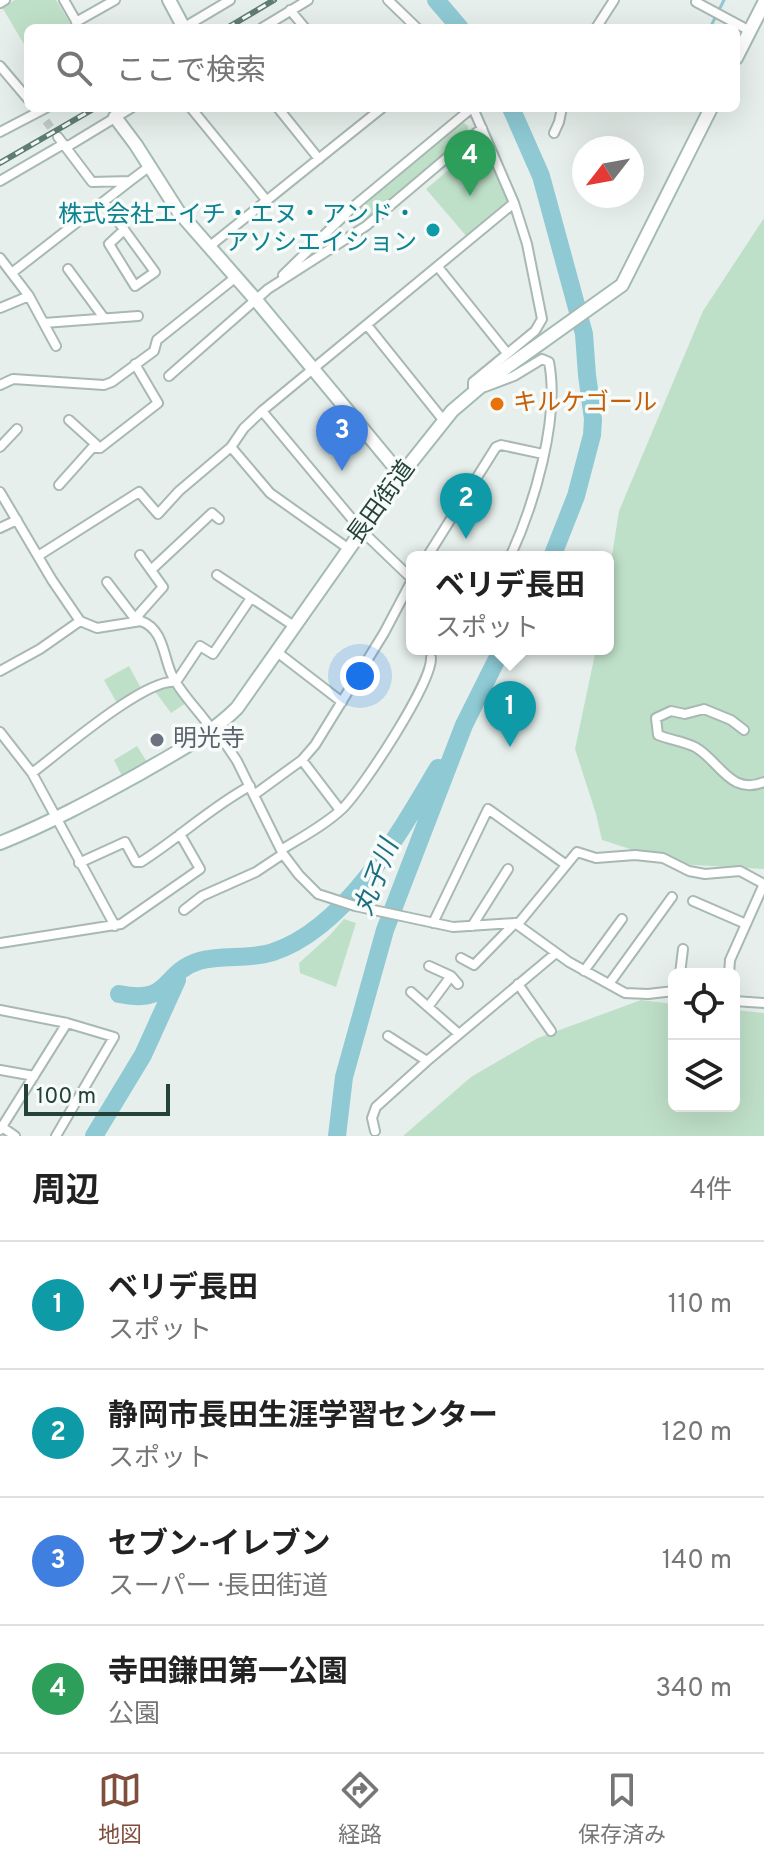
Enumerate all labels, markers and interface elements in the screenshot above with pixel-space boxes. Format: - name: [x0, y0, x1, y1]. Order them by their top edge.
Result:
- search box: [24, 24, 740, 112]
- icon: search: [52, 46, 96, 90]
- text: ここで検索: [116, 54, 266, 91]
- pin: 4: [444, 130, 496, 196]
- north arrow: [572, 136, 644, 208]
- place label: 株式会社エイチ・エヌ・アンド・ アソシエイション: [58, 201, 417, 259]
- marker: 株式会社エイチ・エヌ・アンド・ アソシエイション: [424, 221, 442, 239]
- place label: キルケゴール: [513, 389, 657, 419]
- marker: キルケゴール: [488, 395, 506, 413]
- pin: 3: [316, 405, 368, 471]
- street label: 長田街道: [342, 455, 422, 551]
- pin: 2: [440, 473, 492, 539]
- popup: [406, 551, 614, 655]
- text: ベリデ長田: [435, 569, 585, 606]
- text: スポット: [435, 613, 539, 646]
- your location: [340, 656, 380, 696]
- pin: 1: [484, 681, 536, 747]
- place label: 明光寺: [173, 725, 245, 755]
- marker: 明光寺: [148, 731, 166, 749]
- water label: 丸子川: [349, 833, 408, 920]
- map controls: [668, 968, 740, 1112]
- button: locate: [668, 968, 740, 1040]
- button: layers: [668, 1040, 740, 1112]
- scale bar: [24, 1080, 170, 1116]
- text: 100 m: [36, 1084, 96, 1111]
- text: 周辺: [32, 1171, 100, 1214]
- text: 4件: [690, 1175, 732, 1208]
- text: ベリデ長田: [108, 1271, 258, 1308]
- text: 1: [53, 1289, 63, 1322]
- text: 110 m: [668, 1289, 732, 1322]
- text: スポット: [108, 1315, 212, 1348]
- text: 静岡市長田生涯学習センター: [108, 1399, 498, 1436]
- text: 2: [50, 1417, 66, 1450]
- text: 120 m: [662, 1417, 732, 1450]
- text: スポット: [108, 1443, 212, 1476]
- text: セブン-イレブン: [108, 1527, 330, 1564]
- text: 3: [50, 1545, 66, 1578]
- text: 140 m: [662, 1545, 732, 1578]
- text: スーパー · 長田街道: [108, 1571, 328, 1604]
- text: 寺田鎌田第一公園: [108, 1655, 348, 1692]
- text: 4: [50, 1673, 66, 1706]
- text: 340 m: [655, 1673, 732, 1706]
- text: 公園: [108, 1699, 160, 1732]
- tab: 地図: [98, 1768, 142, 1850]
- tab: 経路: [338, 1768, 382, 1850]
- tab: 保存済み: [578, 1768, 666, 1850]

